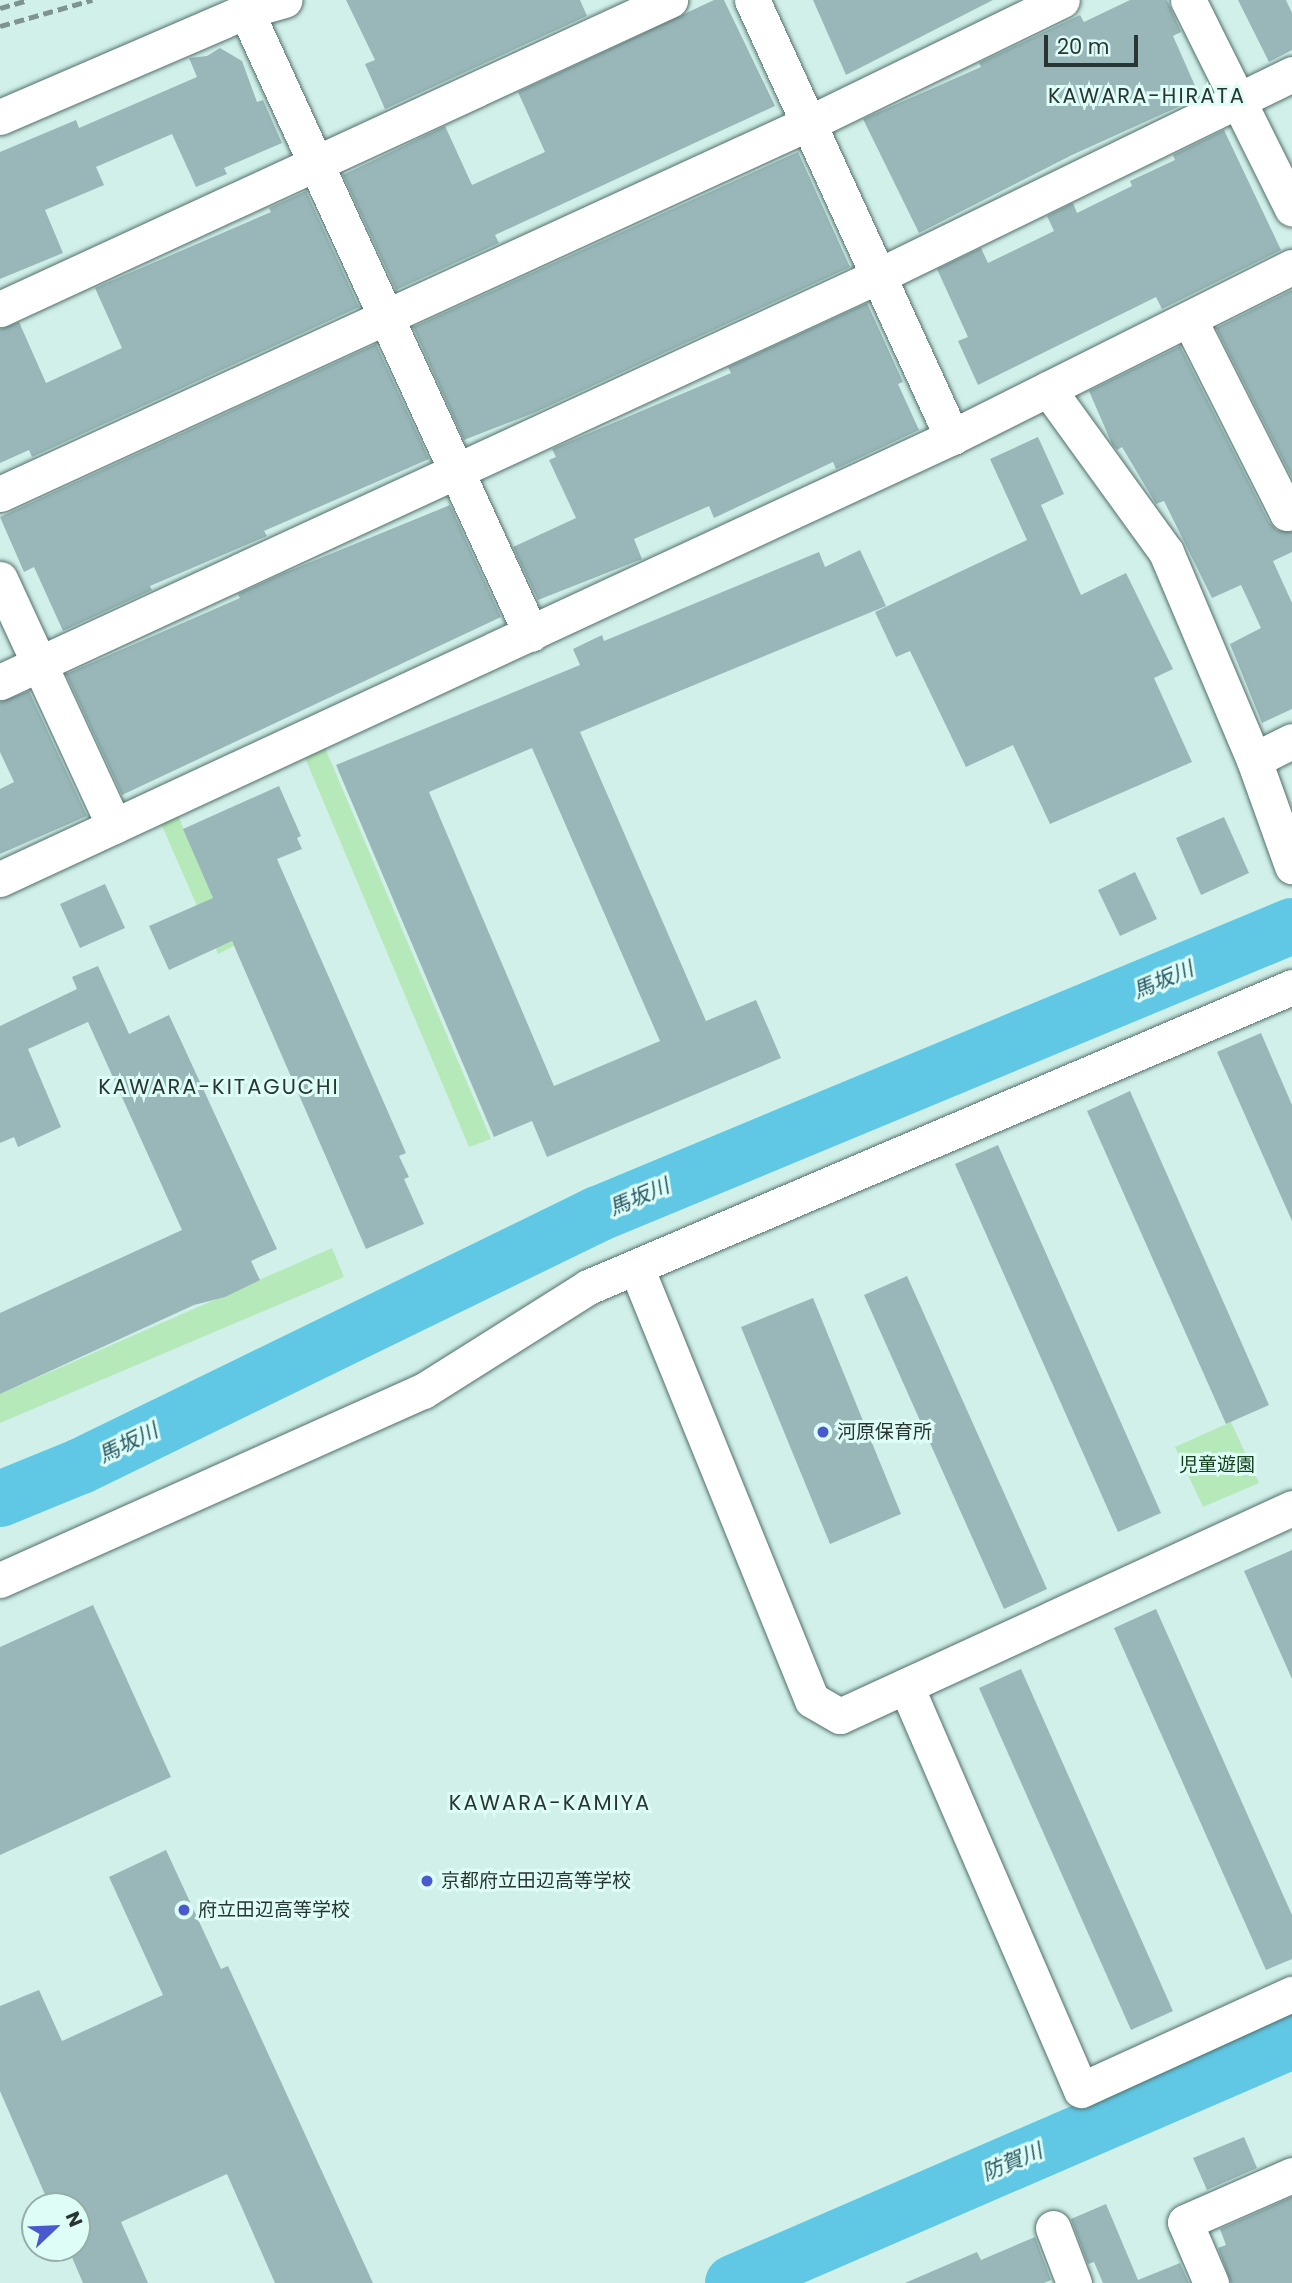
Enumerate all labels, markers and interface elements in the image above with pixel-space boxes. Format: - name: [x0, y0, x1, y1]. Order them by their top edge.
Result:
- scale bar: [1047, 21, 1142, 65]
- text: 20 m: [1057, 32, 1110, 61]
- district label: KAWARA-HIRATA: [1050, 83, 1244, 109]
- water label: 馬坂川: [1129, 956, 1197, 1004]
- district label: KAWARA-KITAGUCHI: [100, 1074, 338, 1100]
- water label: 馬坂川: [605, 1173, 673, 1221]
- water label: 馬坂川: [94, 1418, 162, 1468]
- place label: 河原保育所: [837, 1421, 932, 1443]
- marker: 河原保育所: [815, 1424, 831, 1440]
- park label: 児童遊園: [1179, 1454, 1255, 1476]
- district label: KAWARA-KAMIYA: [450, 1790, 650, 1816]
- place label: 京都府立田辺高等学校: [441, 1870, 631, 1892]
- marker: 京都府立田辺高等学校: [419, 1873, 435, 1889]
- place label: 府立田辺高等学校: [198, 1899, 350, 1921]
- marker: 府立田辺高等学校: [176, 1902, 192, 1918]
- water label: 防賀川: [978, 2138, 1046, 2186]
- north arrow: [21, 2192, 91, 2262]
- text: N: [59, 2208, 89, 2231]

